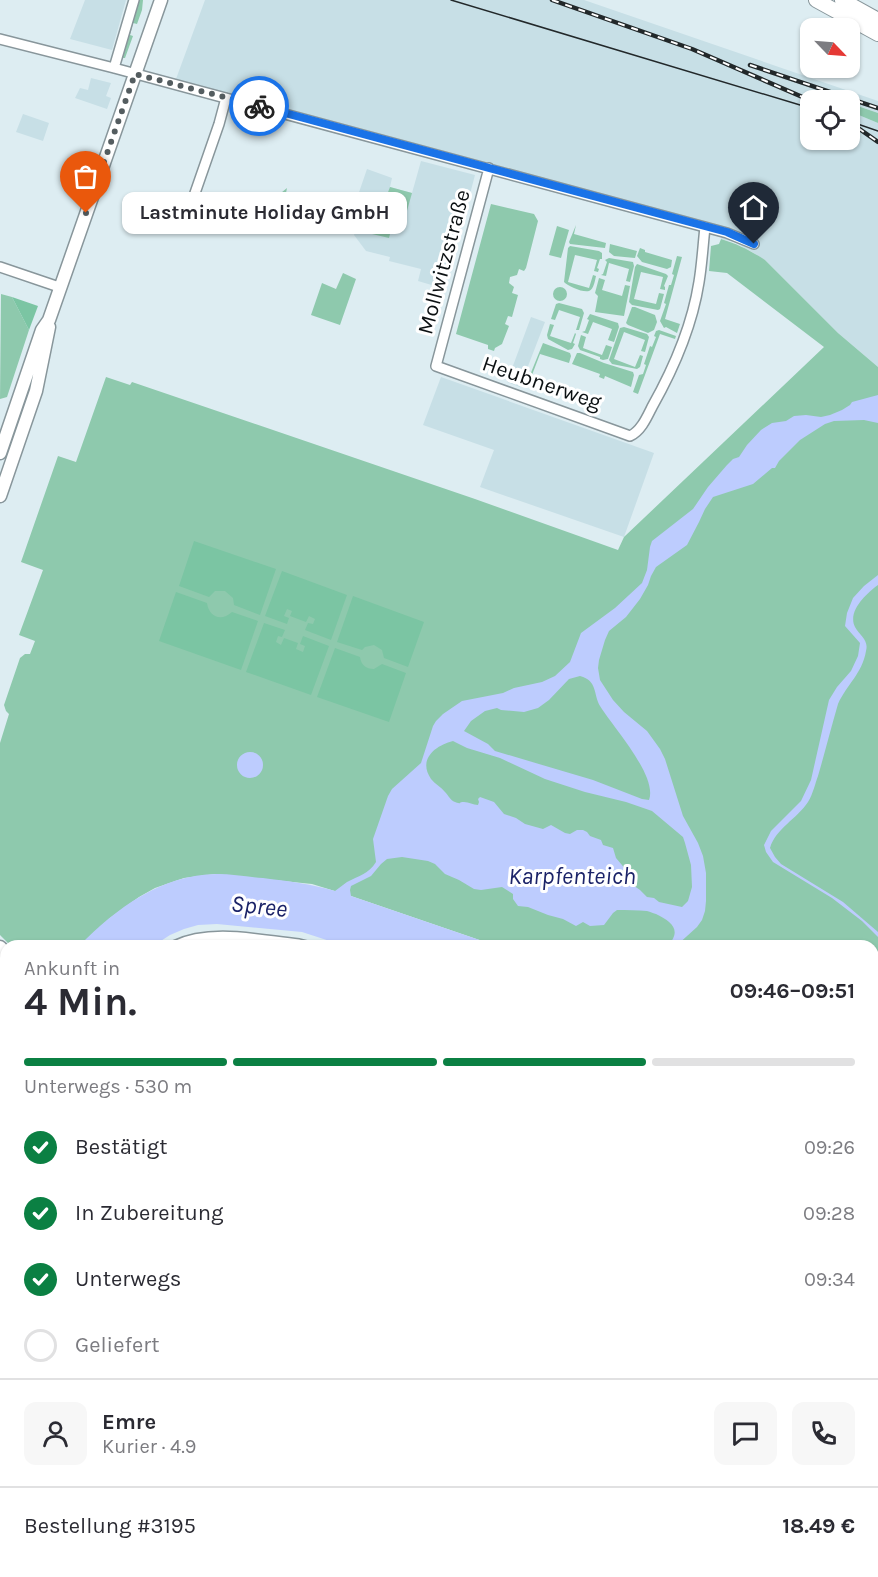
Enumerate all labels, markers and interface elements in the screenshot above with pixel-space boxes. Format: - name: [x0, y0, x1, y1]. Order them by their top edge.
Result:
- north arrow: [800, 18, 860, 78]
- map controls: [800, 18, 860, 150]
- courier: [229, 76, 289, 136]
- icon: bike: [243, 90, 276, 123]
- button: locate: [800, 90, 860, 150]
- pin: [60, 151, 111, 213]
- icon: bag: [69, 160, 102, 193]
- pin: [728, 182, 779, 244]
- street label: Mollwitzstraße: [412, 187, 476, 337]
- icon: home: [737, 191, 770, 224]
- callout: Lastminute Holiday GmbH: [122, 192, 407, 234]
- text: Lastminute Holiday GmbH: [139, 201, 390, 224]
- street label: Heubnerweg: [479, 350, 606, 416]
- water label: Karpfenteich: [508, 862, 636, 890]
- water label: Spree: [230, 889, 288, 923]
- text: Ankunft in: [24, 957, 120, 980]
- text: 09:46–09:51: [730, 978, 855, 1004]
- text: 4 Min.: [24, 979, 137, 1025]
- text: Unterwegs · 530 m: [24, 1075, 192, 1098]
- icon: check: [24, 1131, 57, 1164]
- text: Bestätigt: [75, 1134, 167, 1160]
- text: 09:26: [804, 1136, 855, 1159]
- icon: check: [24, 1197, 57, 1230]
- text: In Zubereitung: [75, 1200, 223, 1226]
- text: 09:28: [803, 1202, 855, 1225]
- icon: check: [24, 1263, 57, 1296]
- text: Unterwegs: [75, 1266, 181, 1292]
- text: 09:34: [804, 1268, 855, 1291]
- text: Geliefert: [75, 1332, 160, 1358]
- button: person: [24, 1402, 87, 1465]
- button: chat: [714, 1402, 777, 1465]
- button: phone: [792, 1402, 855, 1465]
- text: Emre: [102, 1409, 156, 1435]
- text: Kurier · 4.9: [102, 1435, 196, 1458]
- text: Bestellung #3195: [24, 1513, 196, 1539]
- text: 18.49 €: [782, 1513, 855, 1539]

